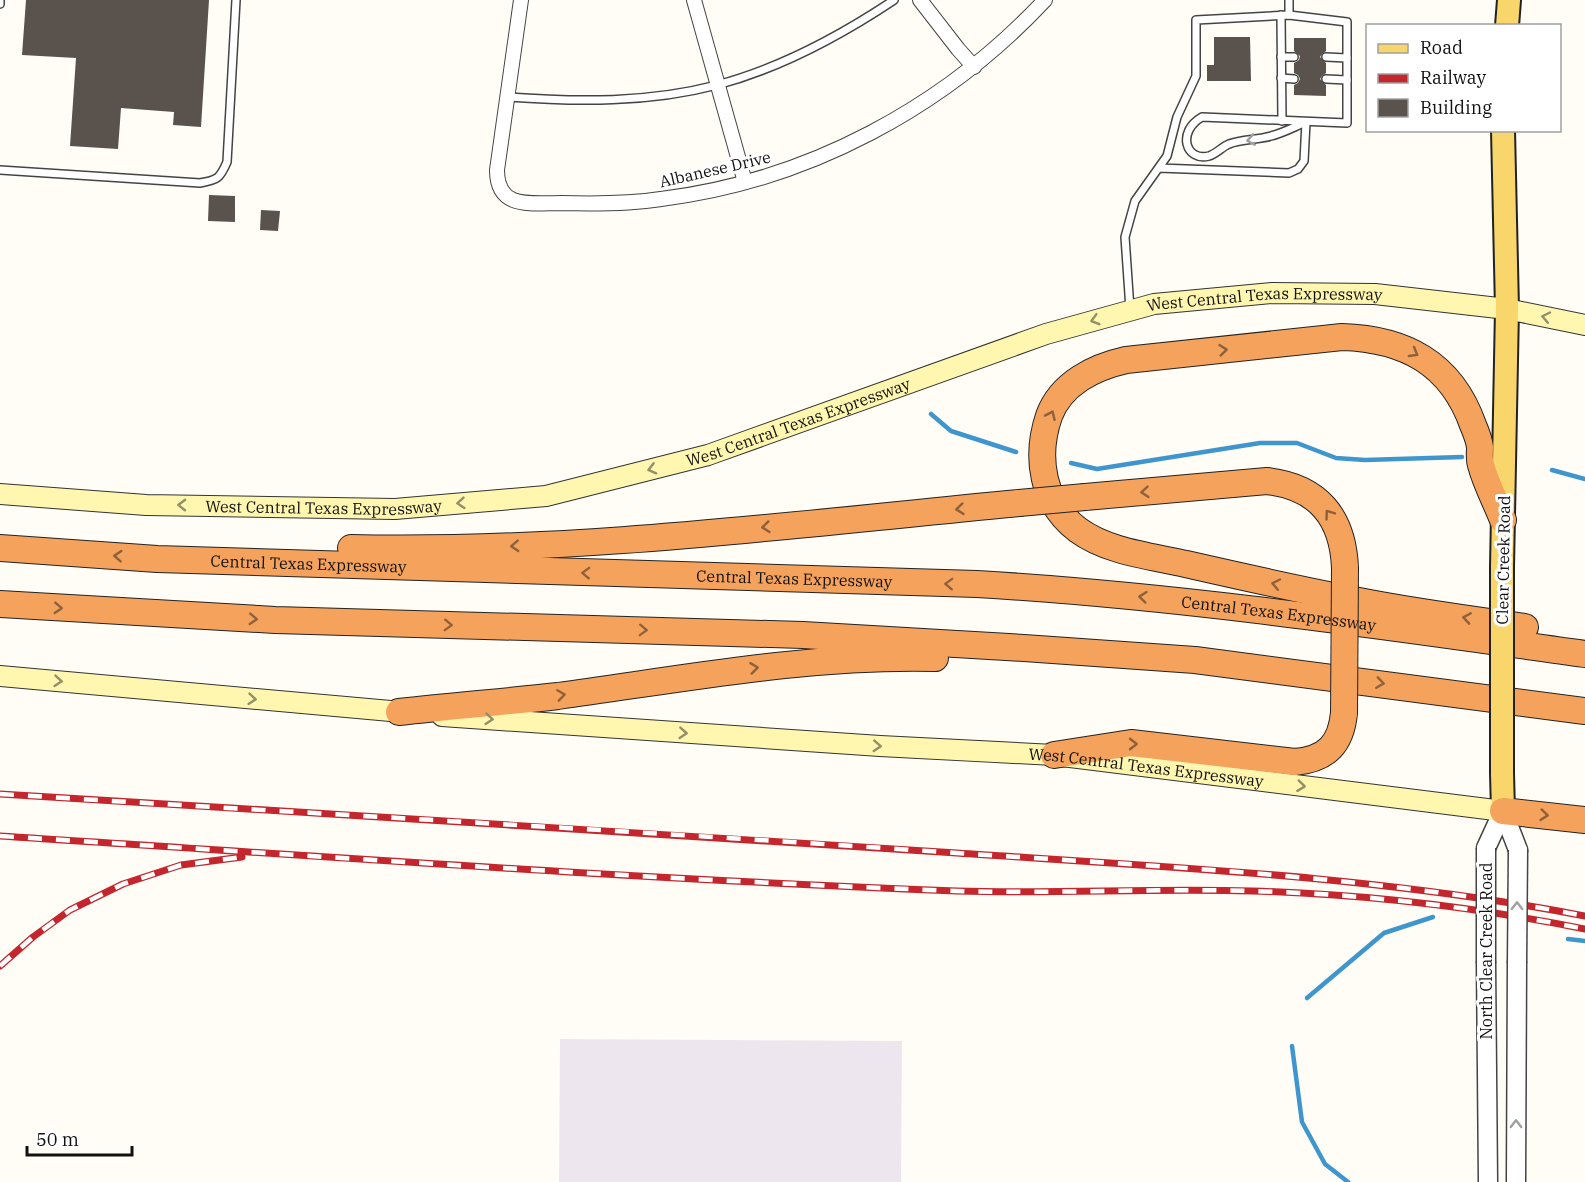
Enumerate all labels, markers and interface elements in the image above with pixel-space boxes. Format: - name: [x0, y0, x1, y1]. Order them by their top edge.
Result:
- legend: [1366, 24, 1561, 132]
- text: Road: [1420, 36, 1463, 59]
- text: Railway: [1420, 66, 1486, 89]
- text: Building: [1420, 96, 1492, 119]
- one-way arrow: [1246, 133, 1256, 146]
- street label: Albanese Drive: [658, 147, 772, 191]
- street label: West Central Texas Expressway: [1144, 283, 1384, 316]
- one-way arrow: [1541, 311, 1551, 324]
- one-way arrow: [1090, 313, 1100, 326]
- one-way arrow: [1218, 344, 1227, 357]
- one-way arrow: [1408, 346, 1418, 358]
- street label: West Central Texas Expressway: [684, 373, 913, 470]
- one-way arrow: [1044, 410, 1056, 421]
- one-way arrow: [648, 462, 658, 475]
- one-way arrow: [1141, 485, 1150, 498]
- street label: West Central Texas Expressway: [205, 495, 443, 519]
- street label: Clear Creek Road: [1492, 495, 1514, 625]
- one-way arrow: [457, 496, 466, 509]
- one-way arrow: [178, 499, 187, 511]
- one-way arrow: [956, 502, 965, 515]
- one-way arrow: [1325, 509, 1336, 520]
- one-way arrow: [762, 520, 771, 533]
- one-way arrow: [510, 539, 519, 552]
- one-way arrow: [114, 550, 123, 563]
- street label: Central Texas Expressway: [210, 551, 407, 577]
- street label: Central Texas Expressway: [696, 565, 893, 591]
- one-way arrow: [581, 567, 590, 579]
- one-way arrow: [944, 577, 953, 590]
- one-way arrow: [1271, 578, 1281, 591]
- one-way arrow: [1139, 591, 1148, 604]
- street label: Central Texas Expressway: [1180, 591, 1378, 635]
- one-way arrow: [54, 601, 63, 614]
- one-way arrow: [249, 613, 258, 626]
- one-way arrow: [1463, 613, 1472, 625]
- one-way arrow: [443, 619, 452, 631]
- one-way arrow: [638, 624, 647, 637]
- one-way arrow: [750, 662, 759, 675]
- one-way arrow: [54, 674, 63, 687]
- one-way arrow: [1375, 676, 1385, 689]
- one-way arrow: [557, 689, 566, 701]
- one-way arrow: [248, 692, 257, 705]
- one-way arrow: [484, 713, 493, 726]
- one-way arrow: [679, 726, 688, 739]
- one-way arrow: [1128, 738, 1137, 750]
- one-way arrow: [872, 739, 881, 752]
- street label: West Central Texas Expressway: [1028, 744, 1265, 791]
- one-way arrow: [1296, 779, 1305, 791]
- one-way arrow: [1539, 808, 1549, 821]
- street label: North Clear Creek Road: [1476, 862, 1496, 1040]
- one-way arrow: [1511, 902, 1523, 911]
- scale bar: [27, 1119, 132, 1157]
- one-way arrow: [1510, 1119, 1522, 1128]
- text: 50 m: [36, 1128, 79, 1151]

